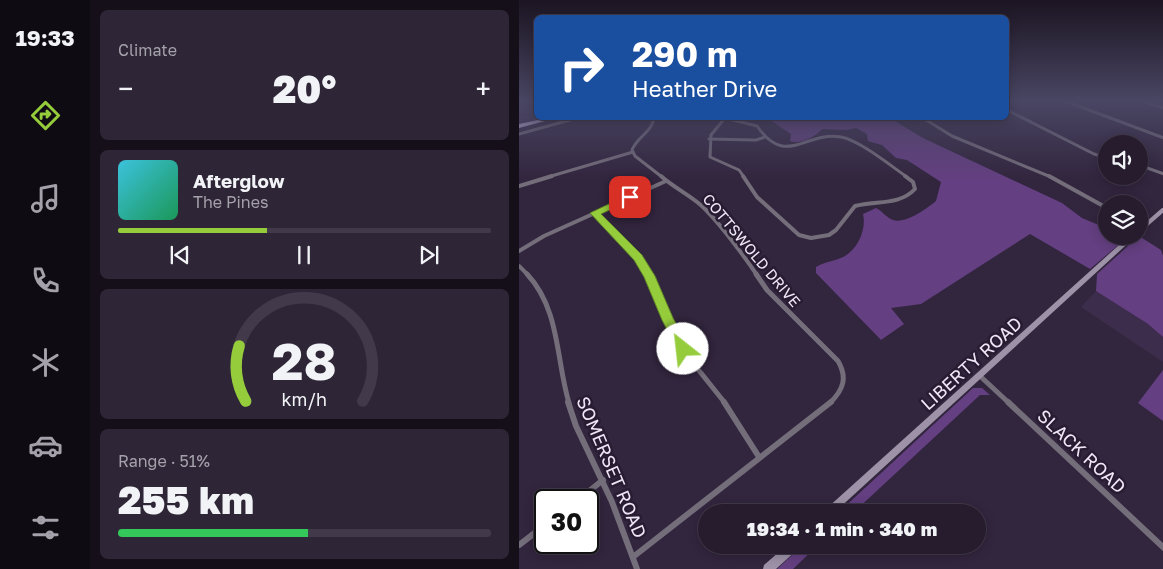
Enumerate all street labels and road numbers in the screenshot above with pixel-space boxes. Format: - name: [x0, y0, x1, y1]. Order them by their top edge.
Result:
- street label: COTTSWOLD DRIVE: [699, 190, 805, 310]
- street label: LIBERTY ROAD: [916, 312, 1026, 414]
- street label: SOMERSET ROAD: [572, 393, 652, 541]
- street label: SLACK ROAD: [1033, 404, 1131, 498]

